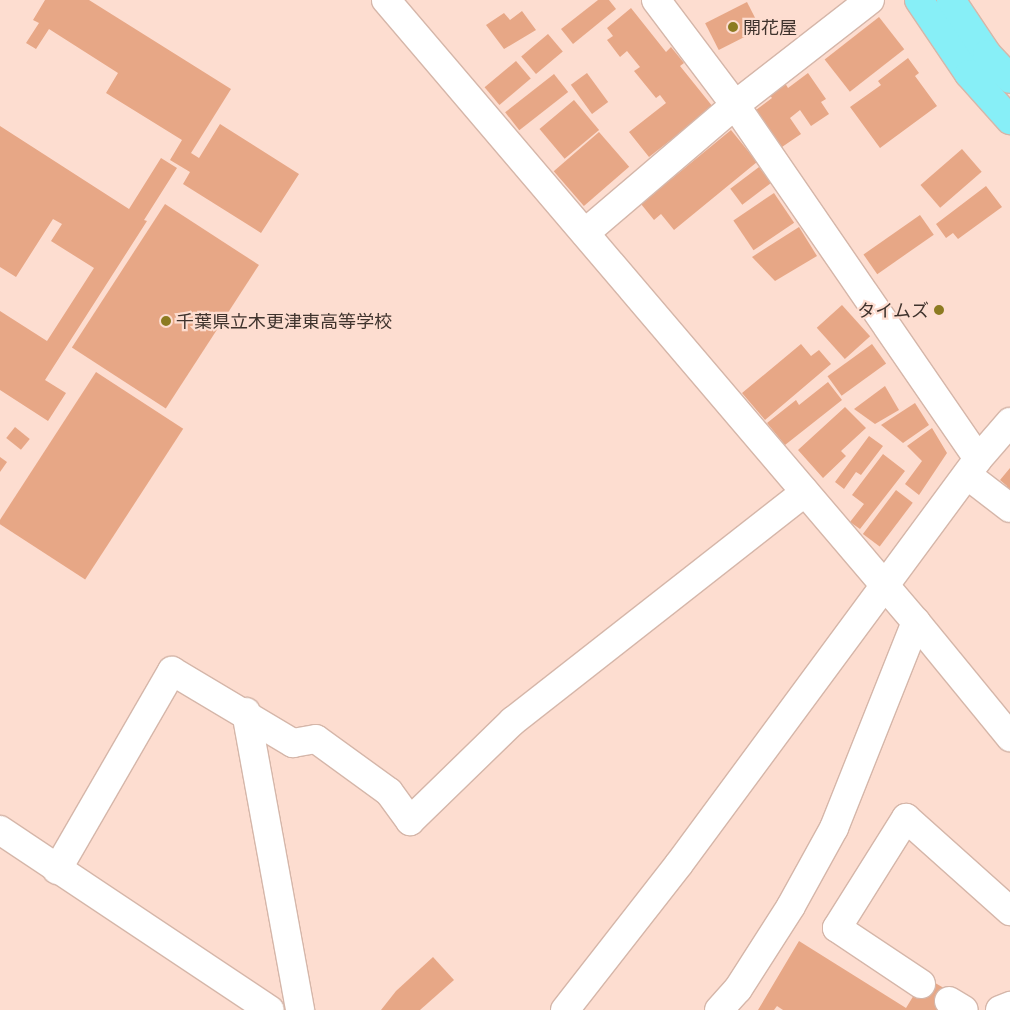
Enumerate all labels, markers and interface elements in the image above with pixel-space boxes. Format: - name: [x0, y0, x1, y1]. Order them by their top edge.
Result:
- place label: 開花屋: [743, 16, 797, 38]
- marker: 開花屋: [727, 21, 739, 33]
- place label: タイムズ: [857, 299, 929, 321]
- marker: タイムズ: [933, 304, 945, 316]
- place label: 千葉県立木更津東高等学校: [176, 310, 392, 332]
- marker: 千葉県立木更津東高等学校: [160, 315, 172, 327]

